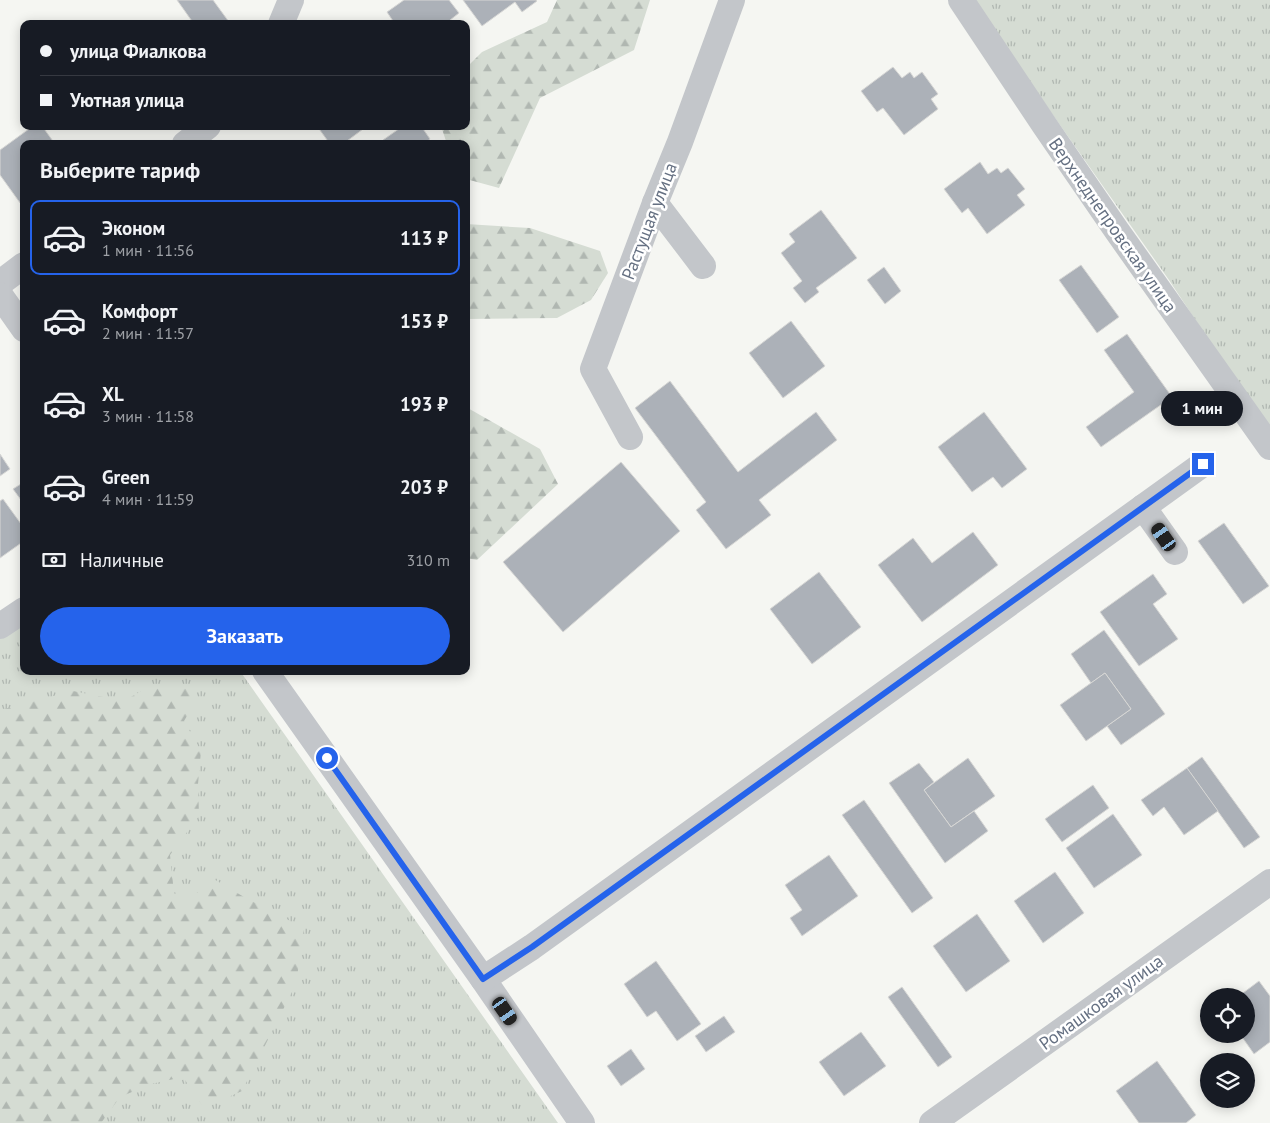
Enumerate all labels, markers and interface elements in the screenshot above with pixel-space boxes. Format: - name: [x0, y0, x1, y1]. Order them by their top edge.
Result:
- text: улица Фиалкова: [70, 39, 206, 63]
- text: Уютная улица: [70, 88, 184, 112]
- street label: Верхнеднепровская улица: [1044, 133, 1182, 317]
- text: Выберите тариф: [40, 156, 200, 184]
- street label: Растущая улица: [616, 159, 682, 283]
- icon: car: [42, 215, 87, 260]
- text: Эконом: [102, 216, 165, 240]
- text: 113 ₽: [400, 226, 448, 250]
- text: 1 мин · 11:56: [102, 240, 194, 260]
- icon: car: [42, 298, 87, 343]
- text: Комфорт: [102, 299, 178, 323]
- text: 153 ₽: [400, 309, 448, 333]
- text: 2 мин · 11:57: [102, 323, 194, 343]
- icon: car: [42, 381, 87, 426]
- text: XL: [102, 382, 124, 406]
- text: 193 ₽: [400, 392, 448, 416]
- callout: 1 мин: [1162, 392, 1244, 426]
- text: 1 мин: [1181, 398, 1223, 418]
- text: 3 мин · 11:58: [102, 406, 194, 426]
- route end: [1192, 453, 1214, 475]
- icon: car: [42, 464, 87, 509]
- text: Green: [102, 465, 150, 489]
- text: 203 ₽: [400, 475, 448, 499]
- text: 4 мин · 11:59: [102, 489, 194, 509]
- car: [1149, 520, 1178, 554]
- icon: cash: [40, 546, 68, 574]
- text: Наличные: [80, 548, 164, 572]
- text: 310 m: [407, 550, 450, 570]
- button: Заказать: [40, 607, 450, 665]
- route start: [316, 747, 338, 769]
- street label: Ромашковая улица: [1034, 949, 1168, 1055]
- map controls: [1200, 988, 1255, 1108]
- button: locate: [1200, 988, 1255, 1043]
- car: [490, 994, 519, 1028]
- button: layers: [1200, 1053, 1255, 1108]

